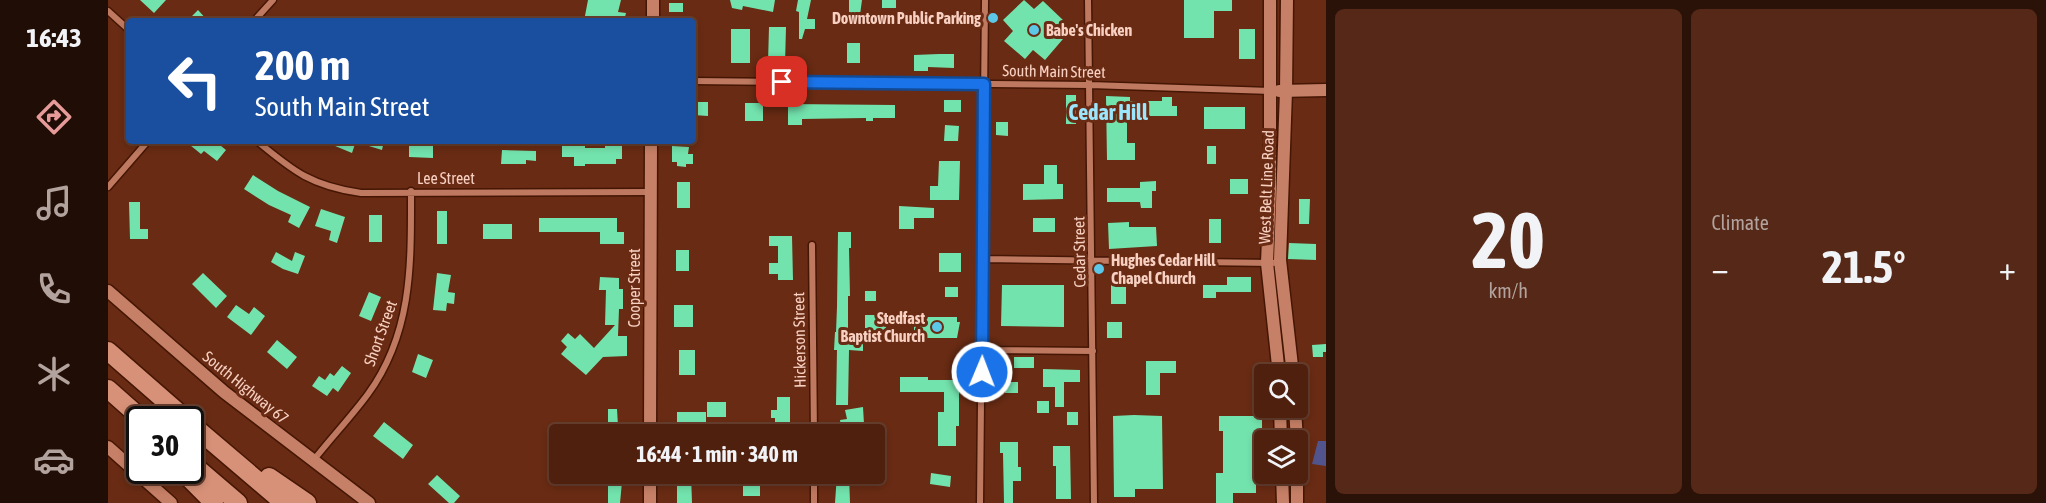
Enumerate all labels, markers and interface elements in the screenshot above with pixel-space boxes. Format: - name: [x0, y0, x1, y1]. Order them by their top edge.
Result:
- place label: Downtown Public Parking: [832, 9, 981, 27]
- marker: Downtown Public Parking: [986, 11, 1000, 25]
- place label: Babe's Chicken: [1046, 21, 1132, 39]
- text: 16:43: [26, 22, 82, 53]
- marker: Babe's Chicken: [1027, 23, 1041, 37]
- text: 200 m: [255, 41, 350, 89]
- icon: left: [156, 42, 234, 120]
- pin: [756, 56, 807, 107]
- street label: South Main Street: [1002, 61, 1106, 81]
- icon: arrive: [765, 65, 798, 98]
- text: South Main Street: [255, 91, 430, 122]
- icon: directions: [33, 96, 75, 138]
- district label: Cedar Hill: [1068, 99, 1149, 125]
- street label: West Belt Line Road: [1255, 130, 1277, 244]
- street label: Lee Street: [417, 169, 475, 187]
- icon: music: [33, 182, 75, 224]
- text: 20: [1472, 195, 1545, 285]
- text: Climate: [1712, 211, 1769, 234]
- street label: Cedar Street: [1069, 216, 1089, 288]
- text: 21.5°: [1822, 241, 1906, 293]
- street label: Cooper Street: [625, 248, 644, 328]
- text: −: [1712, 249, 1729, 287]
- text: +: [1999, 249, 2016, 287]
- place label: Hughes Cedar Hill Chapel Church: [1111, 251, 1216, 287]
- marker: Hughes Cedar Hill Chapel Church: [1092, 262, 1106, 276]
- icon: phone: [33, 268, 75, 310]
- text: km/h: [1488, 279, 1528, 302]
- street label: Hickerson Street: [789, 292, 809, 388]
- street label: Short Street: [360, 297, 400, 368]
- place label: Stedfast Baptist Church: [841, 309, 925, 345]
- marker: Stedfast Baptist Church: [930, 320, 944, 334]
- position arrow: [950, 340, 1014, 404]
- street label: South Highway 67: [199, 347, 292, 428]
- icon: climate: [33, 353, 75, 395]
- map controls: [1254, 364, 1308, 484]
- button: search: [1254, 364, 1308, 418]
- speed limit sign: 30: [126, 406, 204, 484]
- button: layers: [1254, 430, 1308, 484]
- icon: car: [33, 439, 75, 481]
- text: 16:44 · 1 min · 340 m: [636, 441, 798, 467]

